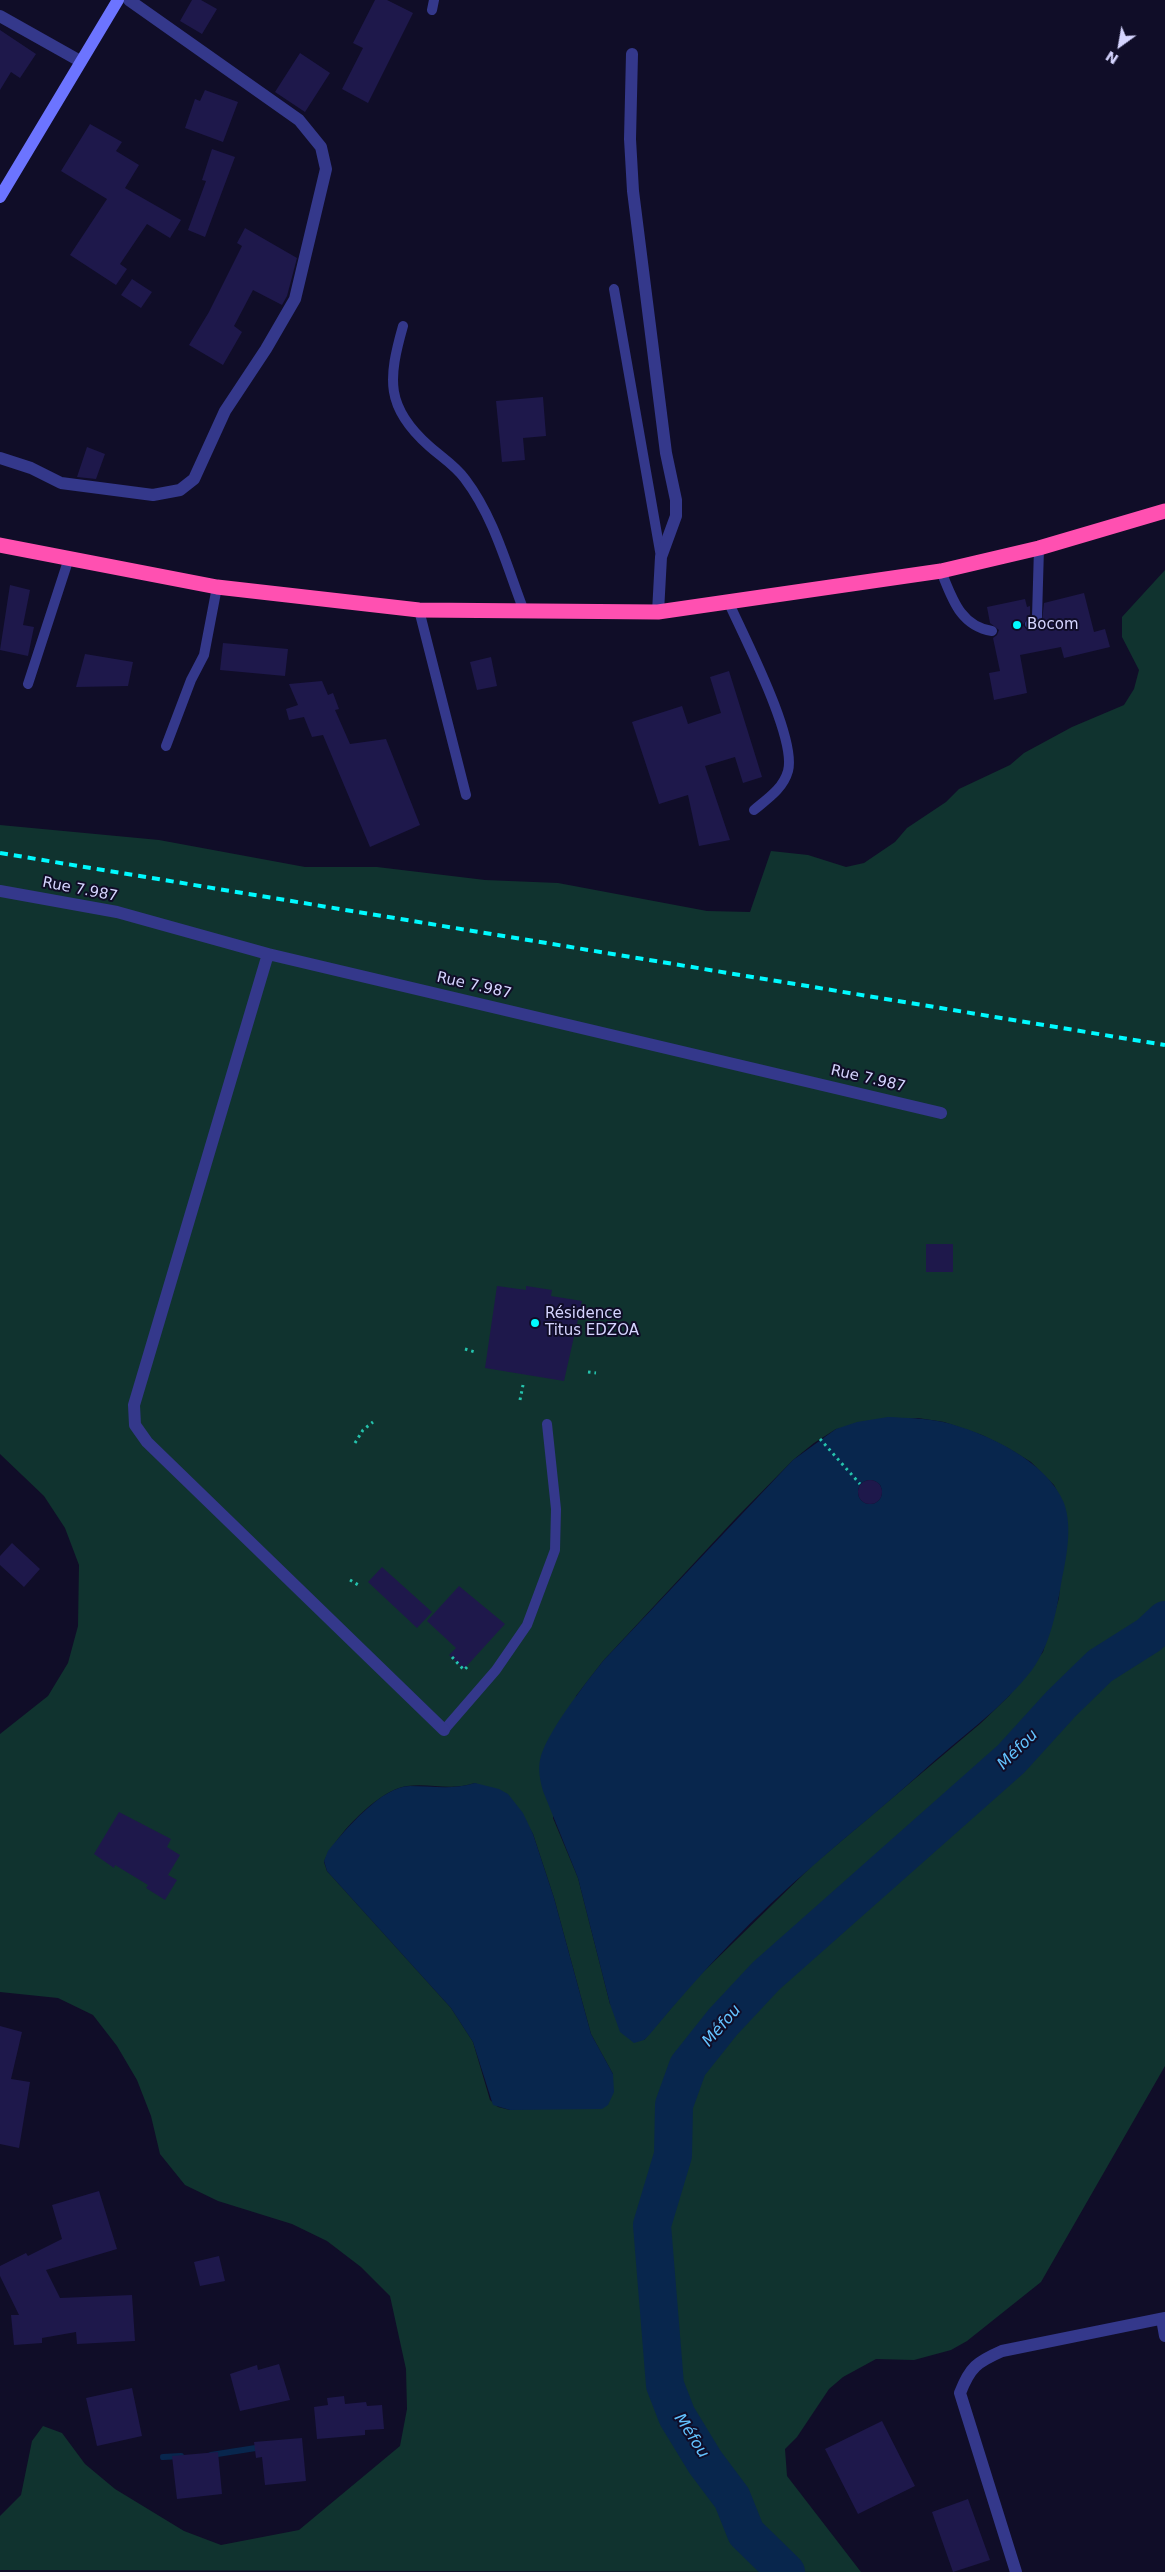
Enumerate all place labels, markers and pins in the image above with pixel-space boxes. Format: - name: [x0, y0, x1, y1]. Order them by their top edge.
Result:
- place label: Bocom: [1027, 616, 1079, 634]
- marker: Bocom: [1011, 619, 1023, 631]
- place label: Résidence Titus EDZOA: [545, 1305, 639, 1340]
- marker: Résidence Titus EDZOA: [529, 1317, 541, 1329]

